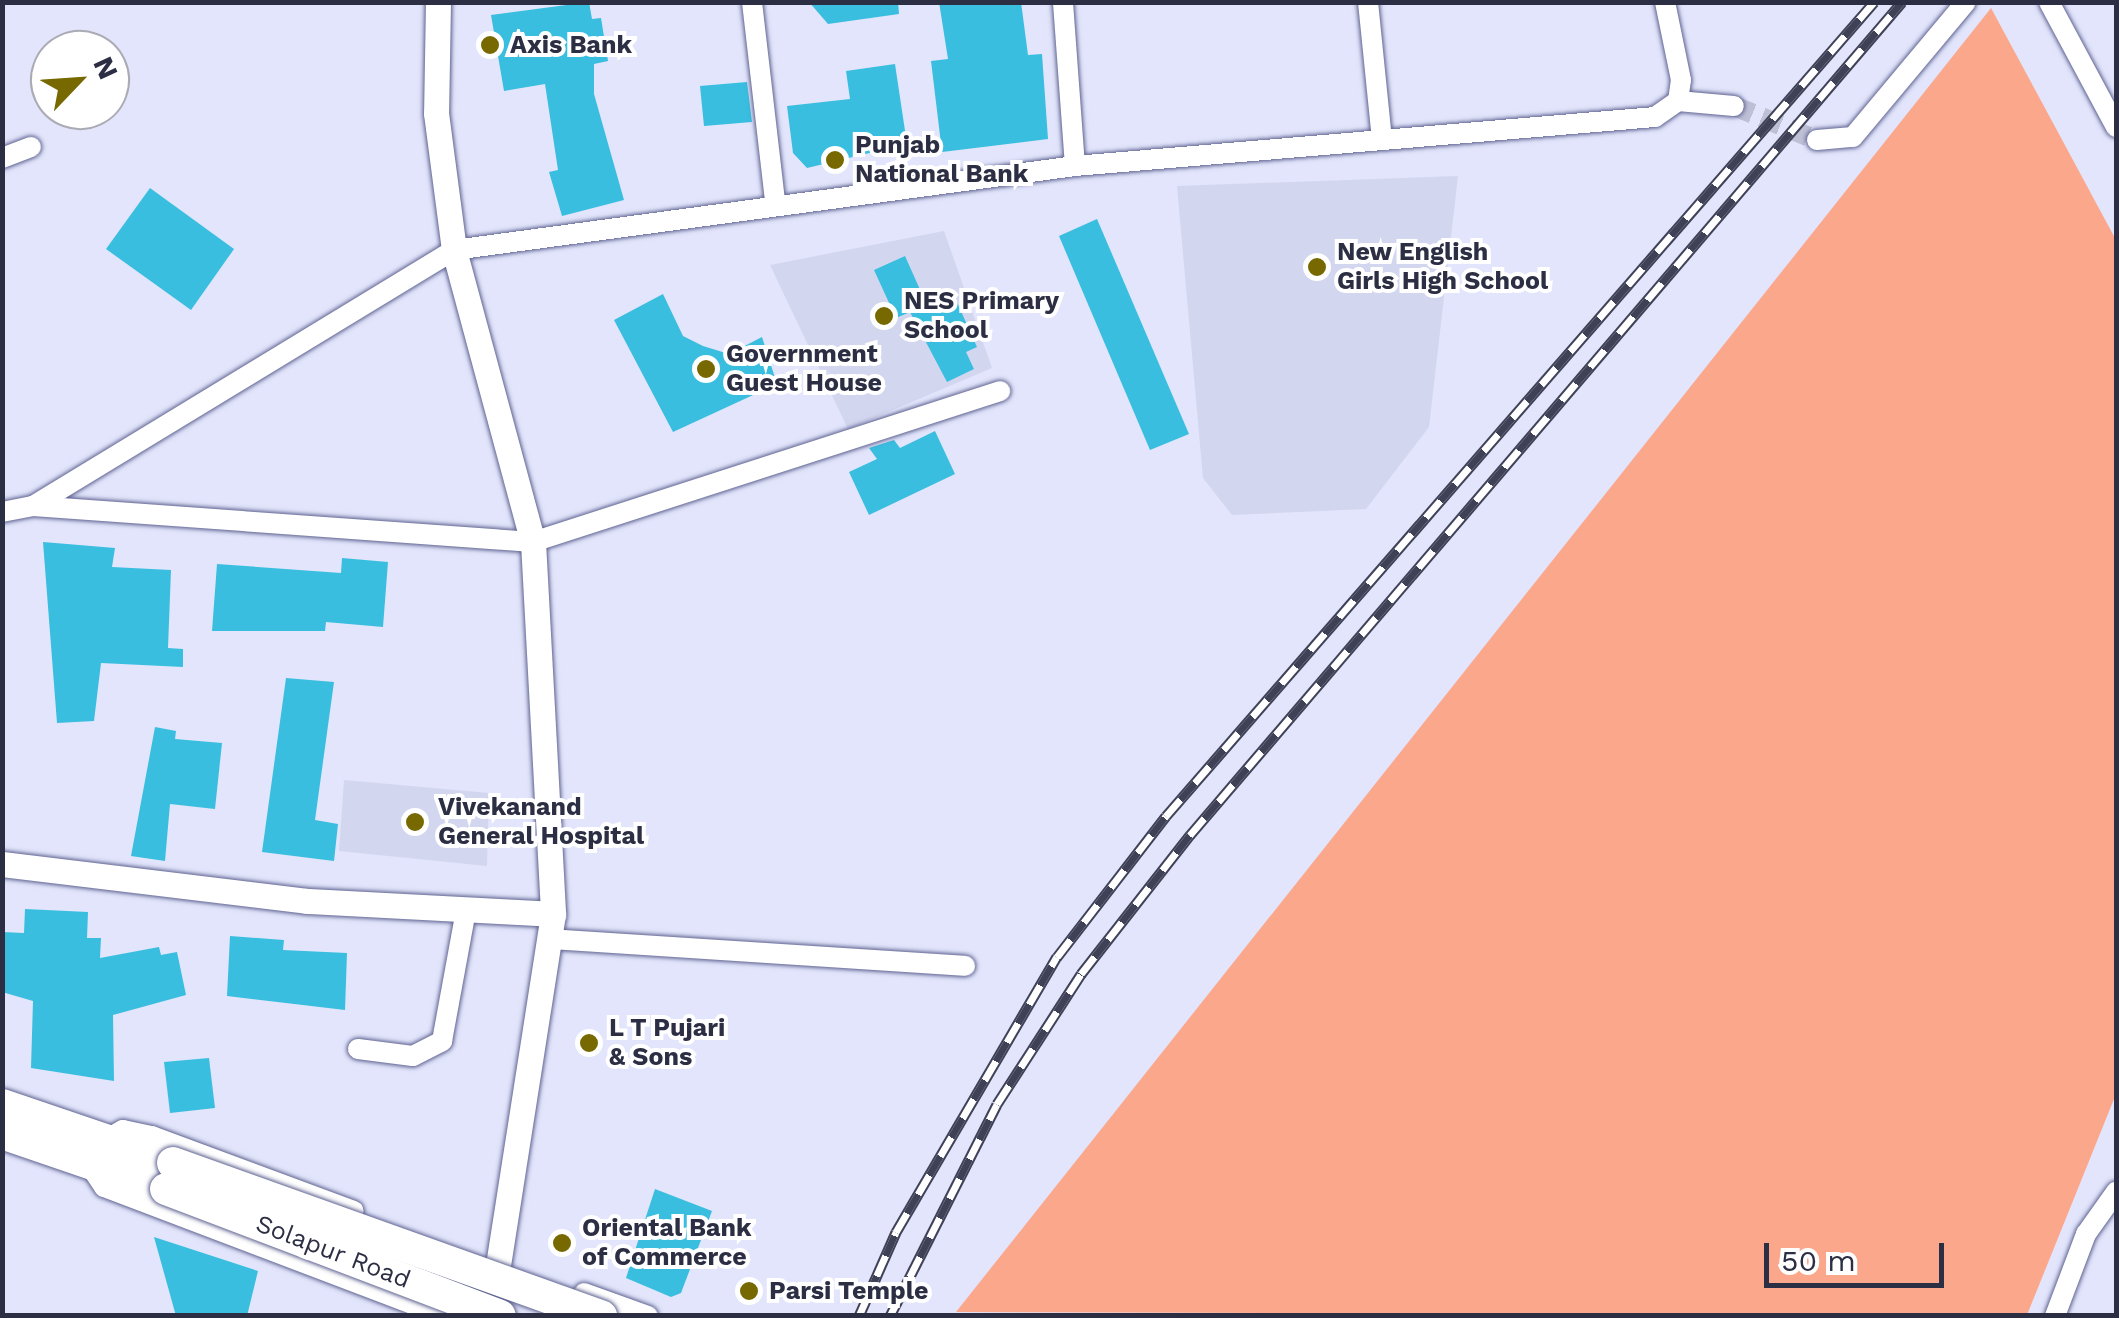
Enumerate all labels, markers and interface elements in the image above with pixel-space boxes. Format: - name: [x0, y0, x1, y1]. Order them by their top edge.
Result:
- north arrow: [30, 30, 130, 130]
- place label: Axis Bank: [510, 30, 632, 60]
- marker: Axis Bank: [479, 34, 501, 56]
- text: N: [86, 52, 125, 84]
- place label: Punjab National Bank: [855, 131, 1029, 190]
- marker: Punjab National Bank: [824, 149, 846, 171]
- place label: New English Girls High School: [1337, 238, 1548, 297]
- marker: New English Girls High School: [1306, 256, 1328, 278]
- place label: NES Primary School: [904, 287, 1059, 346]
- marker: NES Primary School: [873, 305, 895, 327]
- place label: Government Guest House: [726, 340, 882, 399]
- marker: Government Guest House: [695, 358, 717, 380]
- place label: Vivekanand General Hospital: [438, 793, 644, 852]
- marker: Vivekanand General Hospital: [402, 809, 428, 835]
- place label: L T Pujari & Sons: [609, 1014, 727, 1073]
- marker: L T Pujari & Sons: [578, 1032, 600, 1054]
- street label: Solapur Road: [251, 1209, 415, 1295]
- place label: Oriental Bank of Commerce: [582, 1214, 752, 1273]
- scale bar: [1769, 1223, 1949, 1285]
- marker: Oriental Bank of Commerce: [551, 1232, 573, 1254]
- text: 50 m: [1781, 1243, 1856, 1278]
- place label: Parsi Temple: [769, 1276, 929, 1306]
- marker: Parsi Temple: [738, 1280, 760, 1302]

